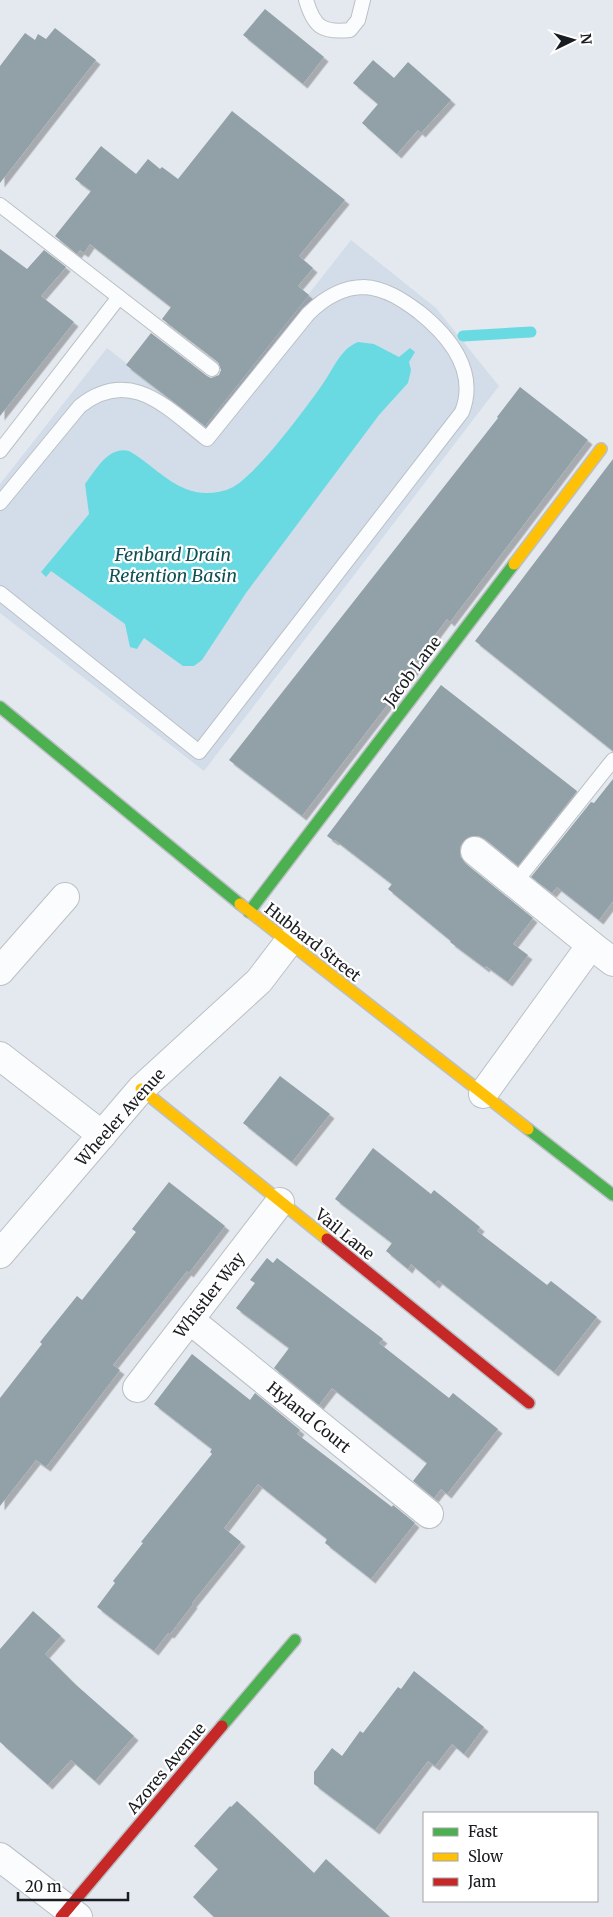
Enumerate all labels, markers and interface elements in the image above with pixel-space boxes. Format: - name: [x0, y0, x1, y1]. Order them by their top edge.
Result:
- north arrow: [548, 15, 598, 65]
- text: N: [577, 33, 595, 45]
- water label: Fenbard Drain Retention Basin: [109, 543, 237, 587]
- street label: Jacob Lane: [379, 632, 445, 711]
- street label: Hubbard Street: [261, 898, 365, 986]
- street label: Wheeler Avenue: [70, 1064, 169, 1171]
- street label: Vail Lane: [311, 1203, 379, 1264]
- street label: Whistler Way: [169, 1248, 249, 1343]
- street label: Hyland Court: [263, 1377, 355, 1457]
- street label: Azores Avenue: [122, 1718, 210, 1818]
- legend: [423, 1812, 598, 1902]
- text: Fast: [468, 1822, 498, 1841]
- text: Slow: [468, 1847, 503, 1866]
- scale bar: [18, 1870, 128, 1902]
- text: Jam: [467, 1872, 496, 1891]
- text: 20 m: [25, 1877, 62, 1896]

